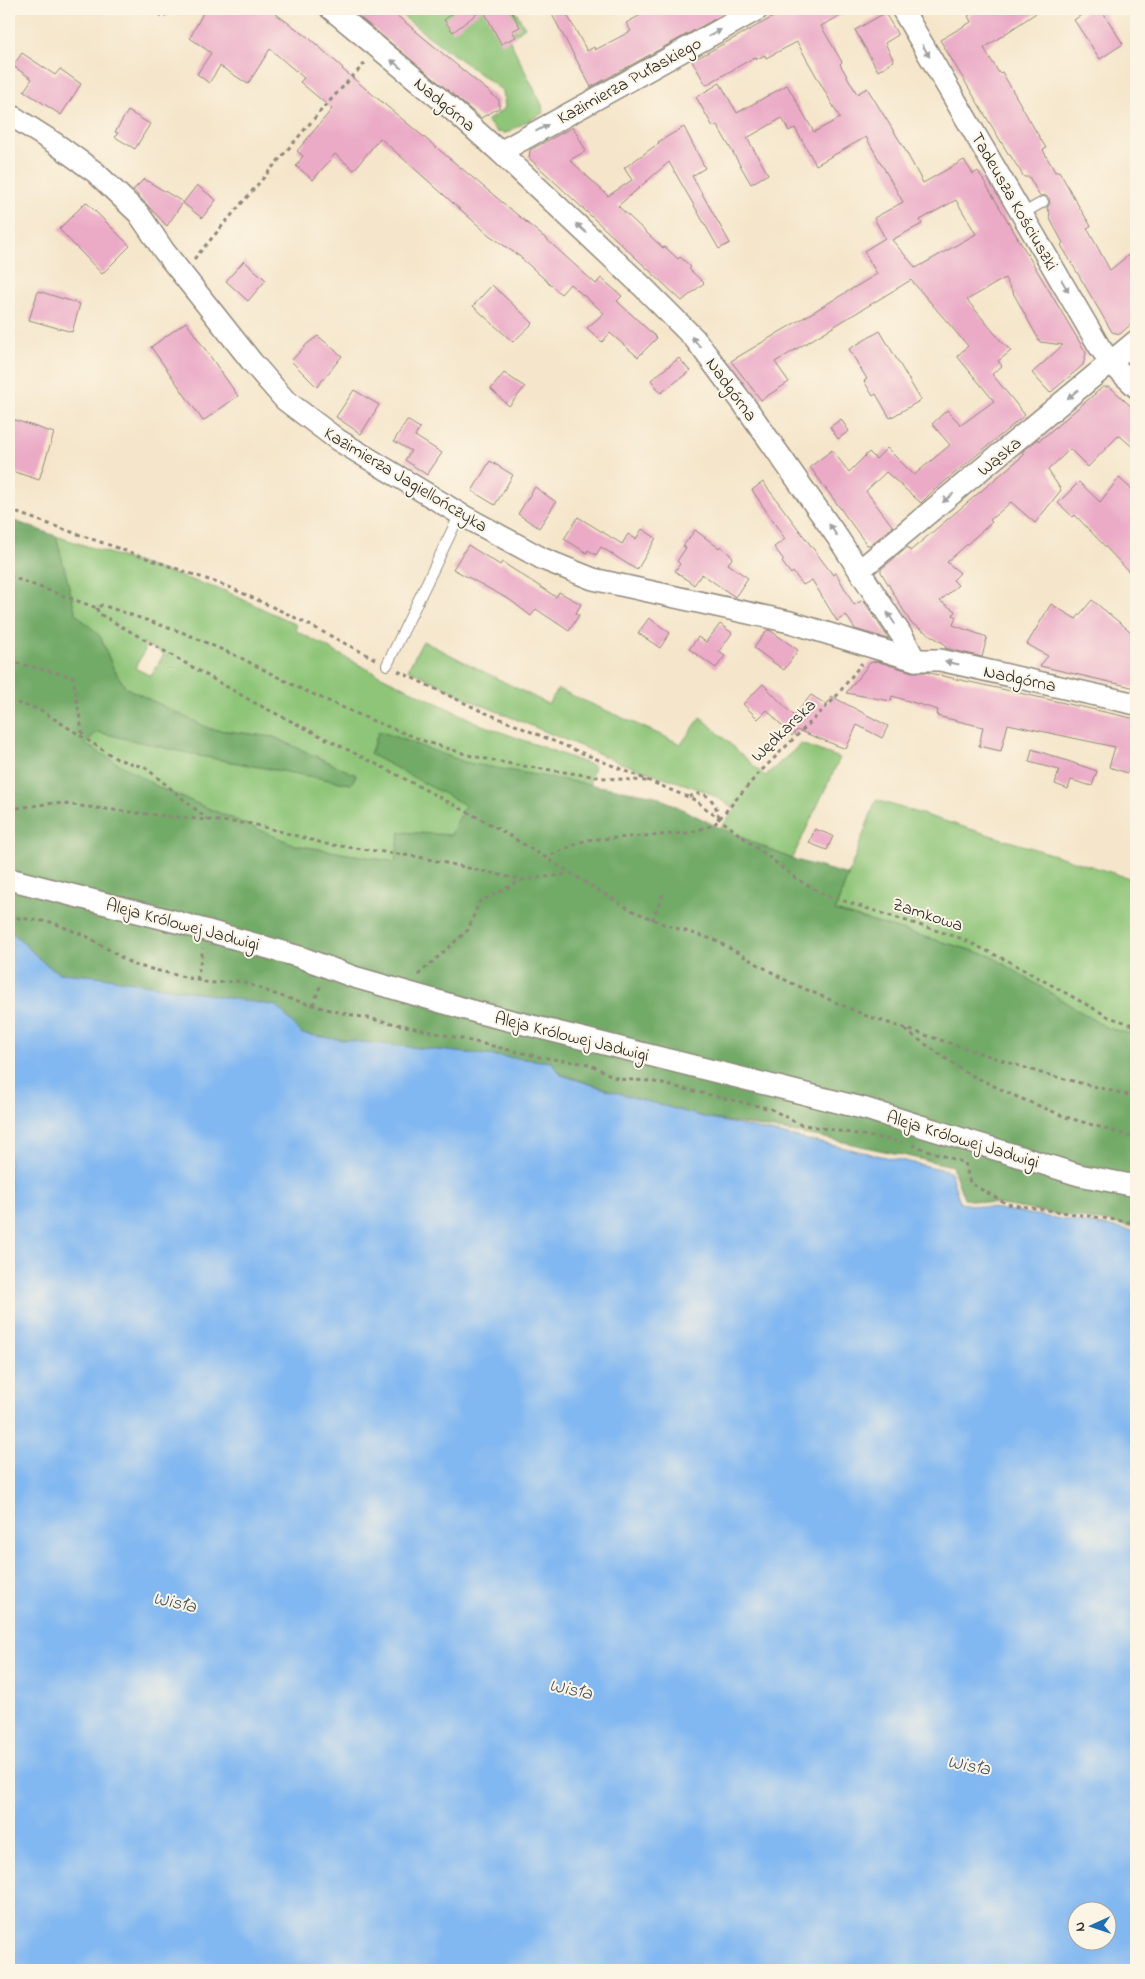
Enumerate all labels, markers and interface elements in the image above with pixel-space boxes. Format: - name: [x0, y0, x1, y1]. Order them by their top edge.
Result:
- one-way arrow: [708, 28, 722, 37]
- street label: Kazimierza Pułaskiego: [553, 31, 707, 133]
- one-way arrow: [922, 44, 931, 57]
- one-way arrow: [389, 58, 402, 69]
- street label: Nadgórna: [407, 72, 480, 140]
- one-way arrow: [535, 124, 550, 132]
- street label: Tadeusza Kościuszki: [963, 128, 1064, 276]
- one-way arrow: [575, 222, 587, 234]
- one-way arrow: [1060, 280, 1069, 293]
- one-way arrow: [691, 335, 702, 348]
- street label: Nadgórna: [697, 353, 763, 428]
- one-way arrow: [1068, 388, 1080, 400]
- street label: Kazimierza Jagiellończyka: [318, 421, 492, 541]
- street label: Wąska: [973, 431, 1028, 484]
- one-way arrow: [942, 492, 955, 503]
- one-way arrow: [828, 523, 838, 537]
- one-way arrow: [886, 611, 896, 625]
- one-way arrow: [944, 659, 959, 667]
- street label: Nadgórna: [981, 660, 1058, 701]
- street label: Wędkarska: [746, 694, 823, 769]
- street label: Zamkowa: [889, 892, 966, 939]
- street label: Aleja Królowej Jadwigi: [102, 893, 262, 960]
- street label: Aleja Królowej Jadwigi: [491, 1006, 652, 1071]
- street label: Aleja Królowej Jadwigi: [883, 1105, 1042, 1177]
- water label: Wisła: [150, 1586, 199, 1621]
- water label: Wisła: [546, 1673, 595, 1708]
- water label: Wisła: [945, 1749, 993, 1784]
- north arrow: [1068, 1902, 1118, 1952]
- text: N: [1070, 1921, 1091, 1932]

